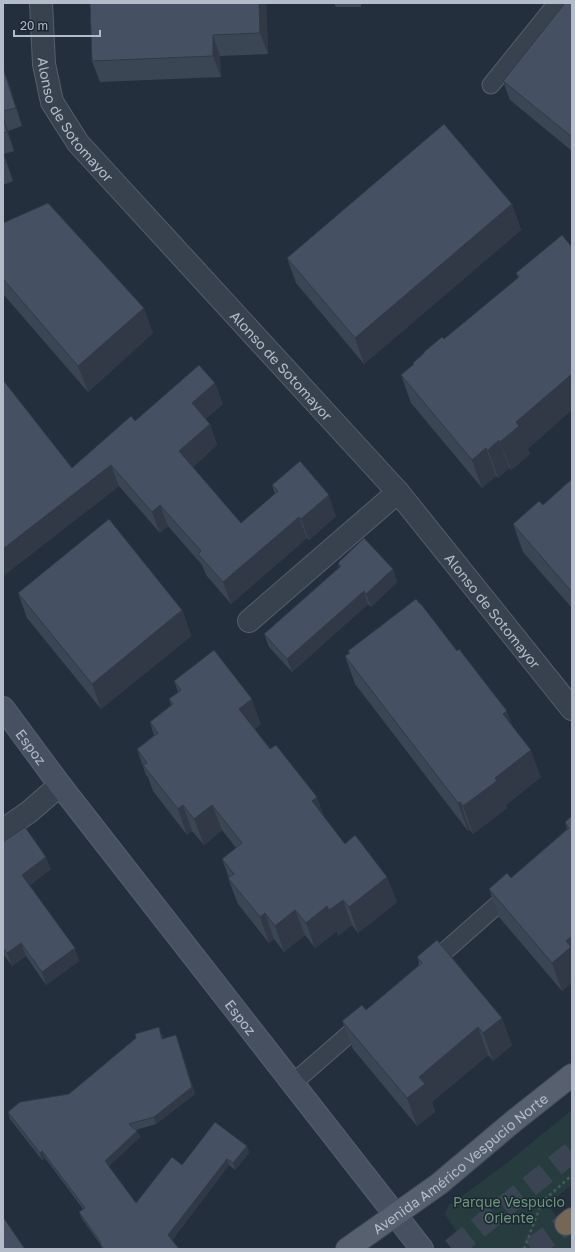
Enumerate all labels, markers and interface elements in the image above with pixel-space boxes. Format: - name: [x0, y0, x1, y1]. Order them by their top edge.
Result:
- scale bar: [14, 12, 100, 38]
- text: 20 m: [20, 18, 48, 33]
- street label: Alonso de Sotomayor: [35, 57, 118, 185]
- street label: Alonso de Sotomayor: [227, 307, 337, 424]
- street label: Alonso de Sotomayor: [442, 550, 545, 672]
- street label: Espoz: [13, 725, 50, 768]
- street label: Espoz: [222, 996, 260, 1038]
- street label: Avenida Américo Vespucio Norte: [369, 1089, 551, 1237]
- park label: Parque Vespucio Oriente: [453, 1193, 565, 1226]

